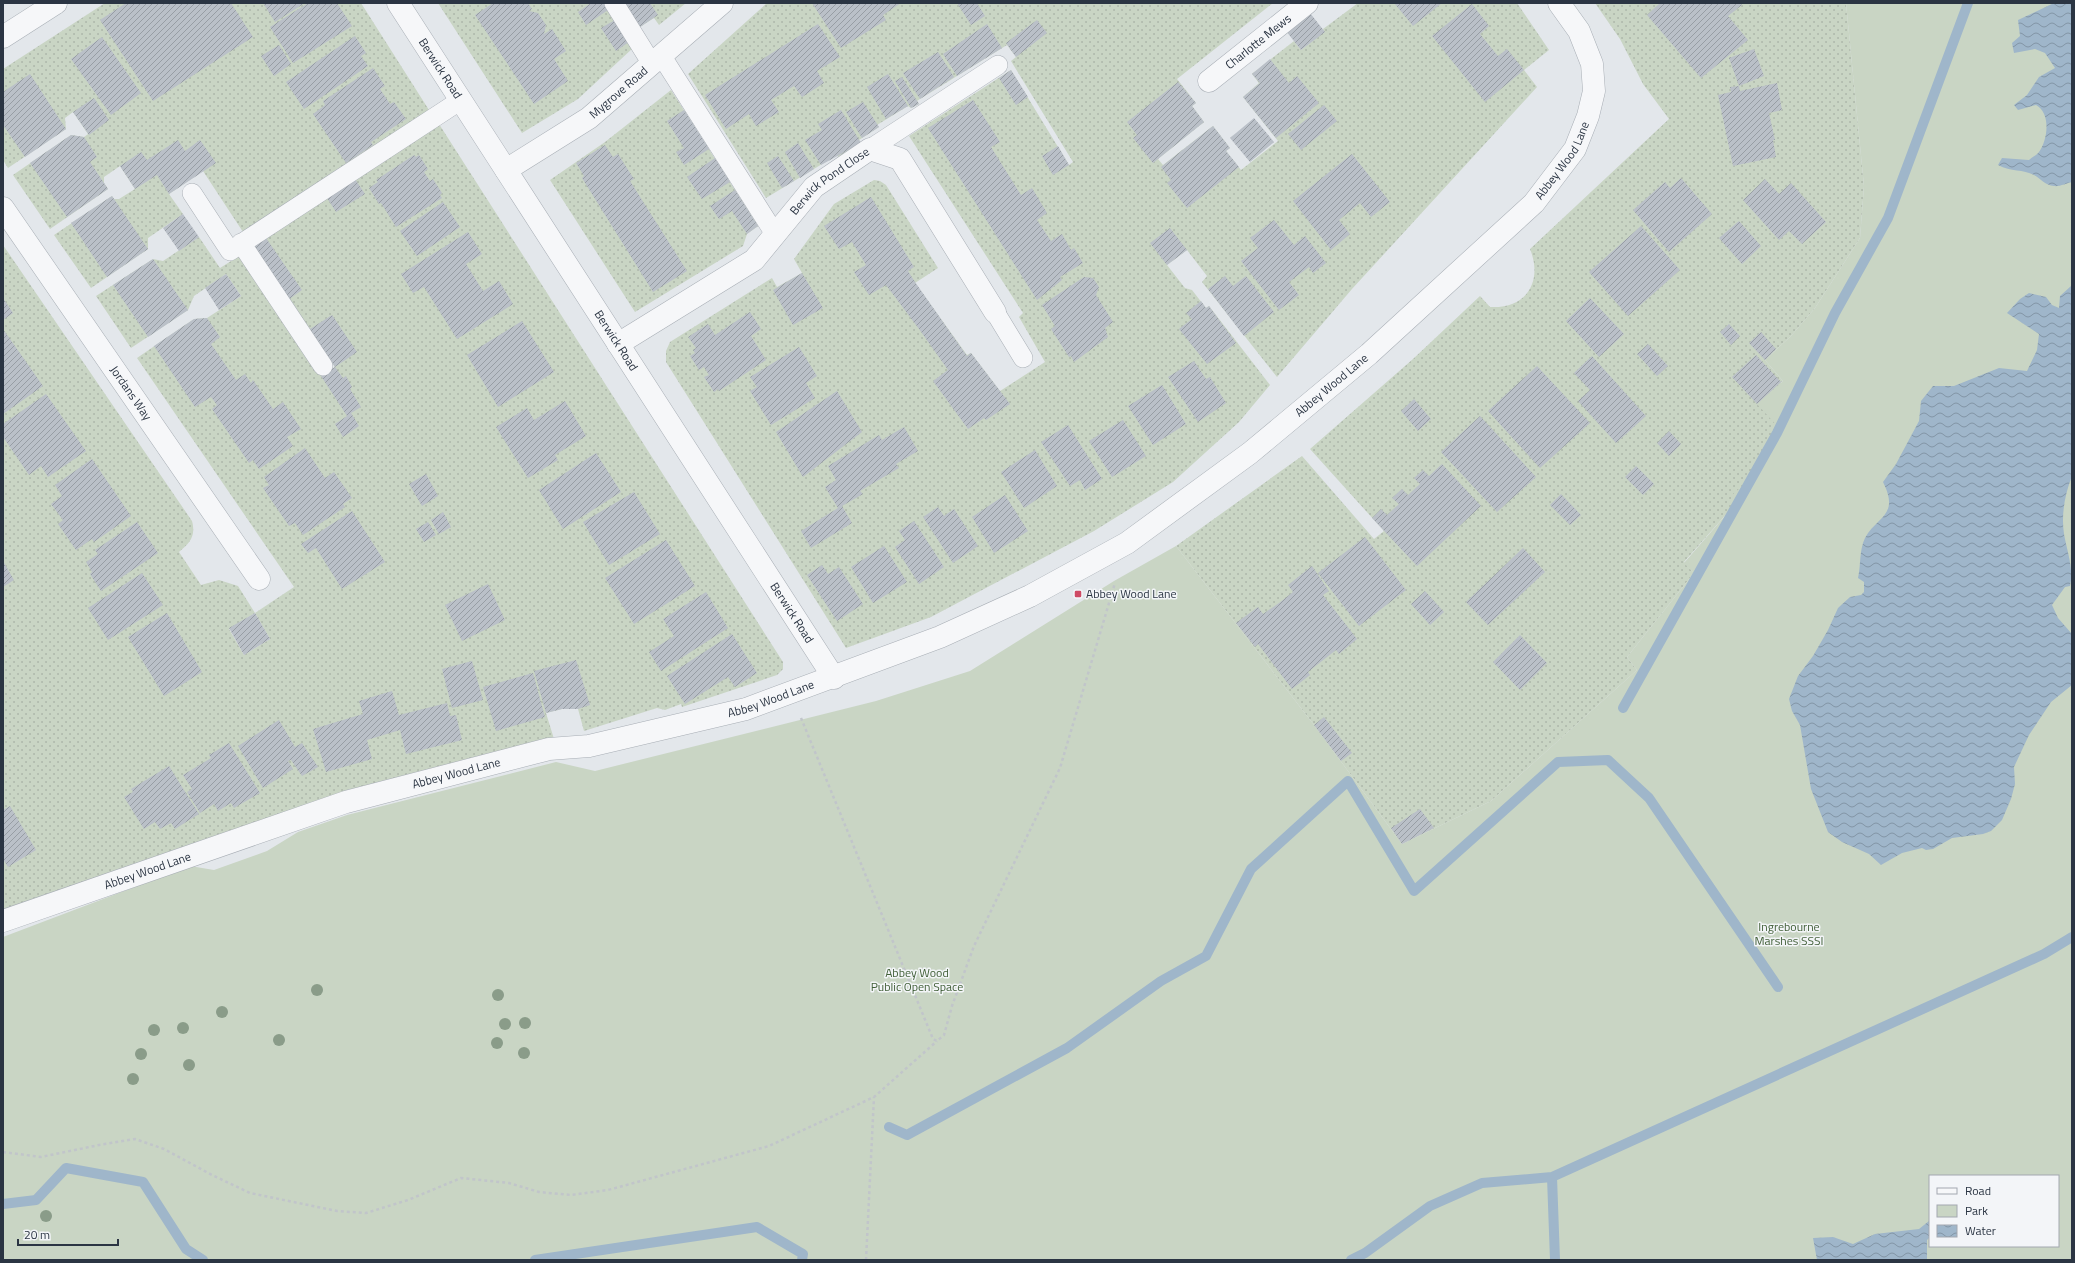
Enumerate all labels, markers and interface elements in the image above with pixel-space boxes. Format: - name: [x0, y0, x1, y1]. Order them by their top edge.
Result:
- street label: Charlotte Mews: [1221, 9, 1296, 74]
- street label: Berwick Road: [414, 34, 467, 102]
- street label: Mygrove Road: [585, 61, 652, 123]
- street label: Abbey Wood Lane: [1530, 118, 1594, 203]
- street label: Berwick Pond Close: [785, 142, 873, 219]
- street label: Berwick Road: [590, 306, 643, 375]
- street label: Abbey Wood Lane: [1290, 349, 1372, 421]
- street label: Jordans Way: [105, 362, 157, 424]
- street label: Berwick Road: [766, 578, 819, 647]
- place label: Abbey Wood Lane: [1086, 584, 1176, 603]
- marker: Abbey Wood Lane: [1073, 589, 1083, 599]
- street label: Abbey Wood Lane: [726, 675, 817, 722]
- street label: Abbey Wood Lane: [410, 752, 502, 793]
- street label: Abbey Wood Lane: [101, 847, 193, 894]
- park label: Ingrebourne Marshes SSSI: [1754, 917, 1824, 950]
- park label: Abbey Wood Public Open Space: [871, 963, 963, 996]
- legend: [1929, 1175, 2059, 1247]
- text: Road: [1965, 1181, 1991, 1200]
- text: Park: [1965, 1201, 1988, 1220]
- scale bar: [18, 1221, 118, 1247]
- text: Water: [1965, 1221, 1996, 1240]
- text: 20 m: [24, 1225, 50, 1244]

